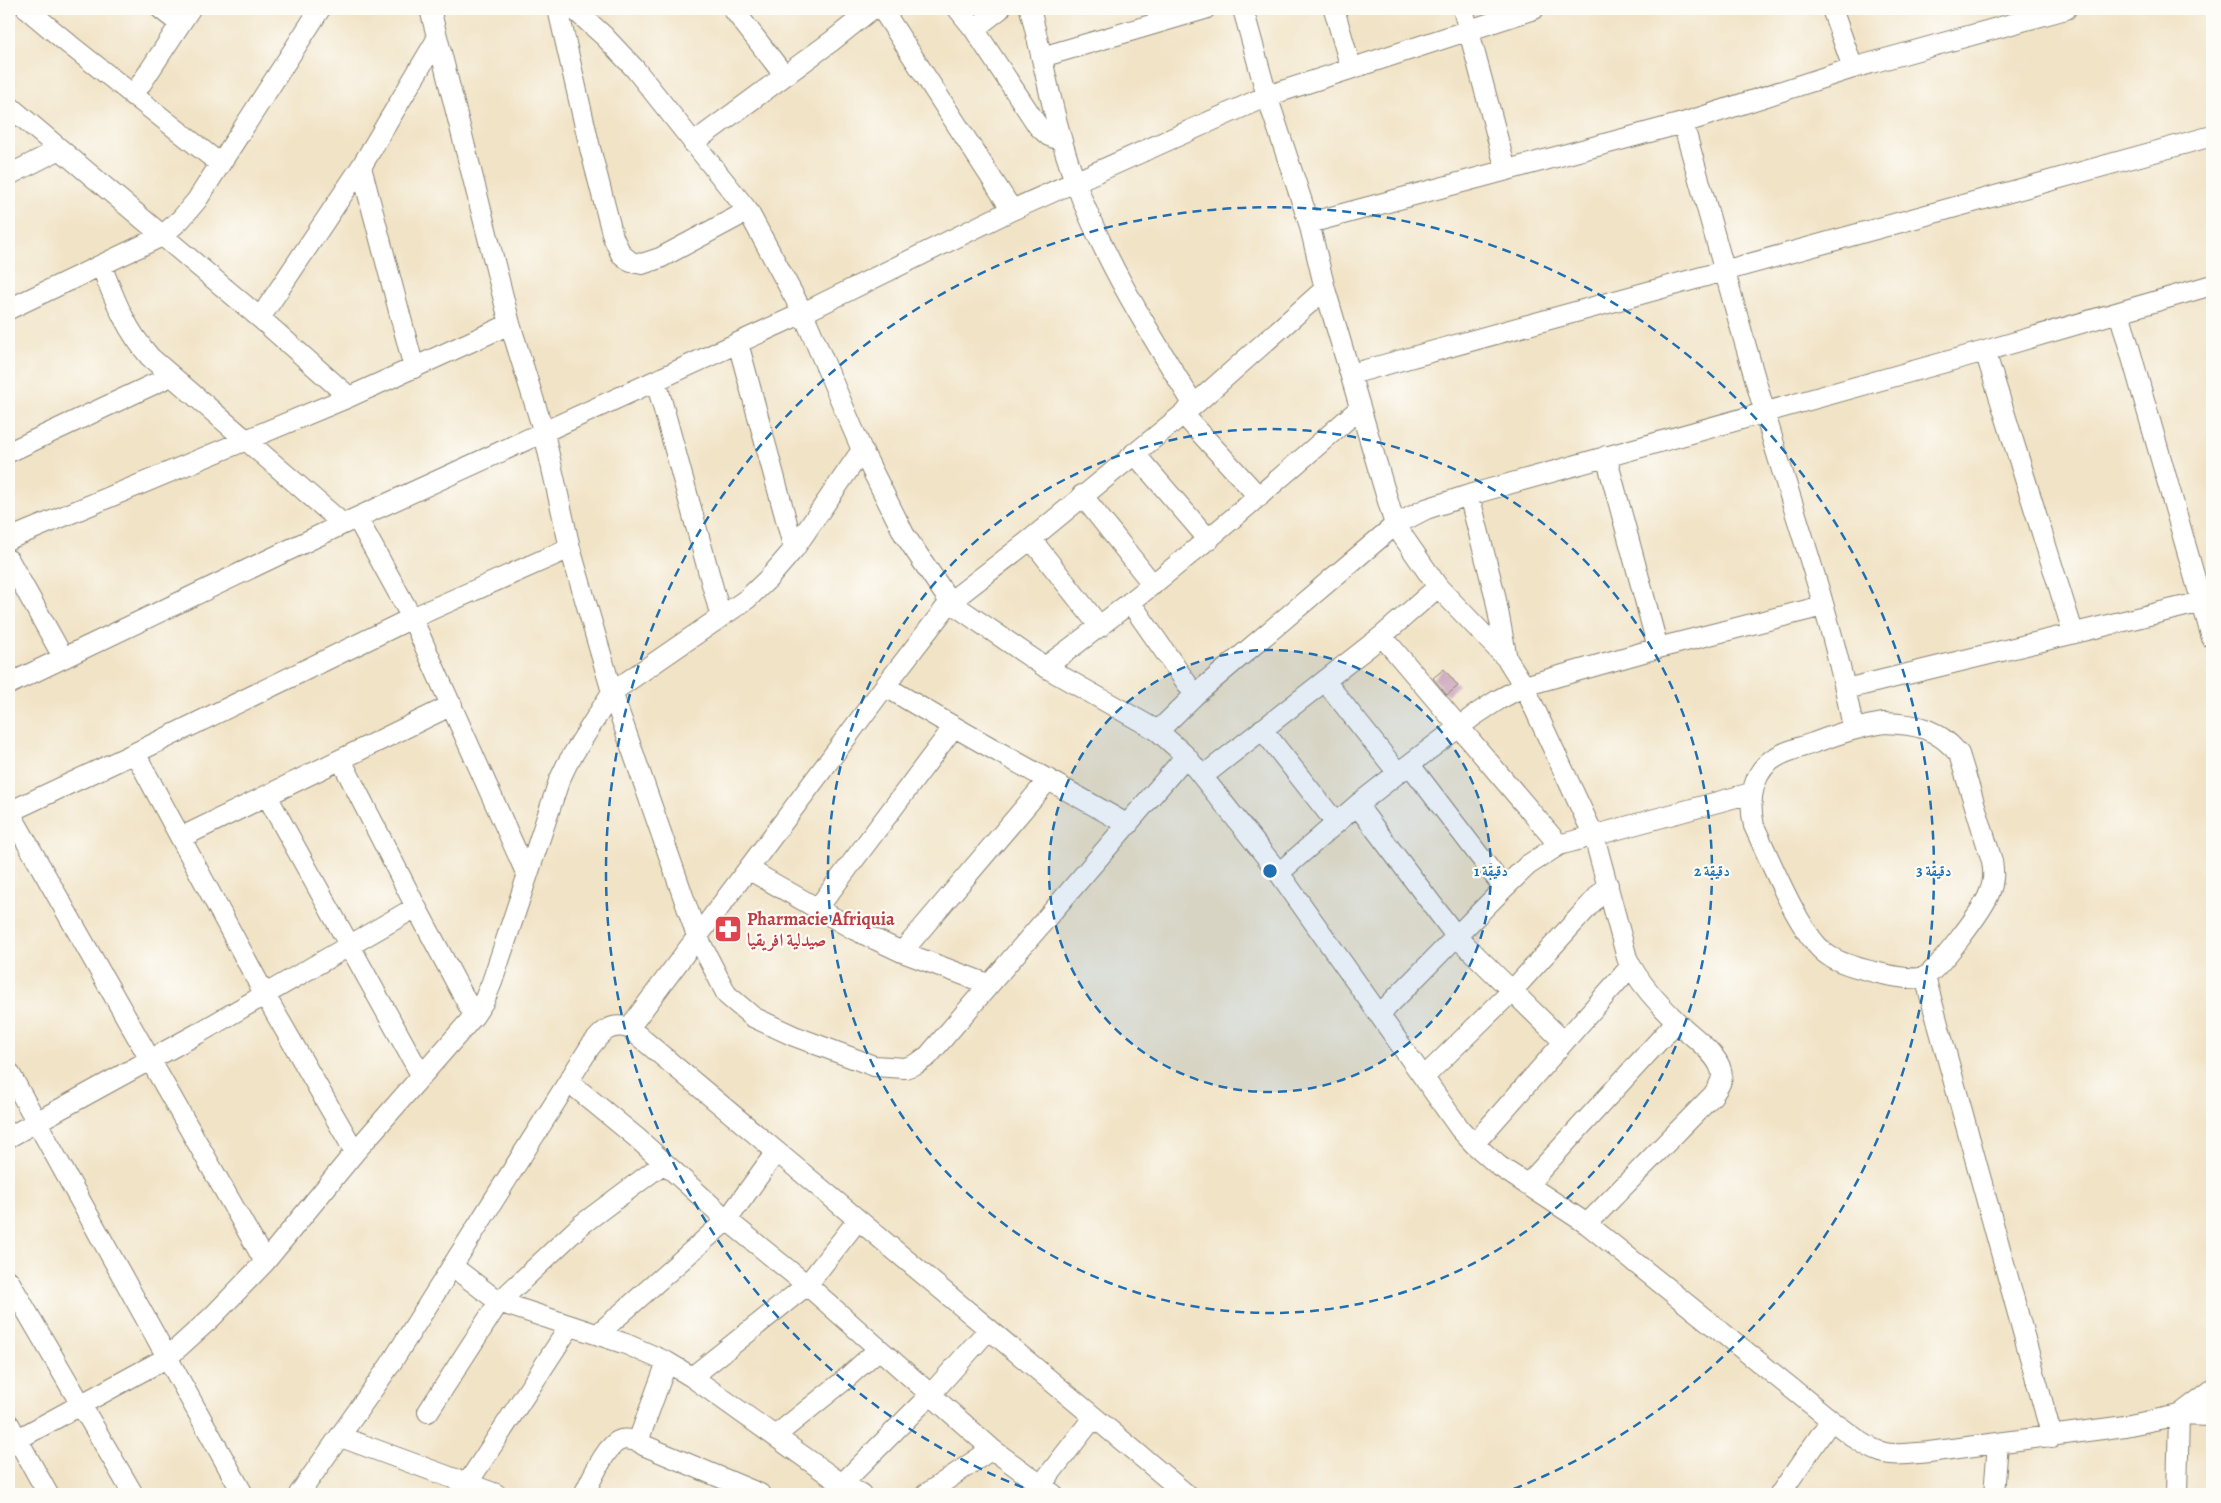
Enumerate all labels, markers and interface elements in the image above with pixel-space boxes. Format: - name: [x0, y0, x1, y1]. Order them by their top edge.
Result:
- text: 1 دقيقة: [1474, 861, 1508, 881]
- text: 2 دقيقة: [1694, 861, 1730, 881]
- text: 3 دقيقة: [1916, 861, 1952, 881]
- centre of rings: [1261, 862, 1279, 880]
- place label: Pharmacie Afriquia صيدلية افريقيا: [747, 907, 895, 952]
- pharmacy icon: Pharmacie Afriquia صيدلية افريقيا: [713, 914, 743, 944]

